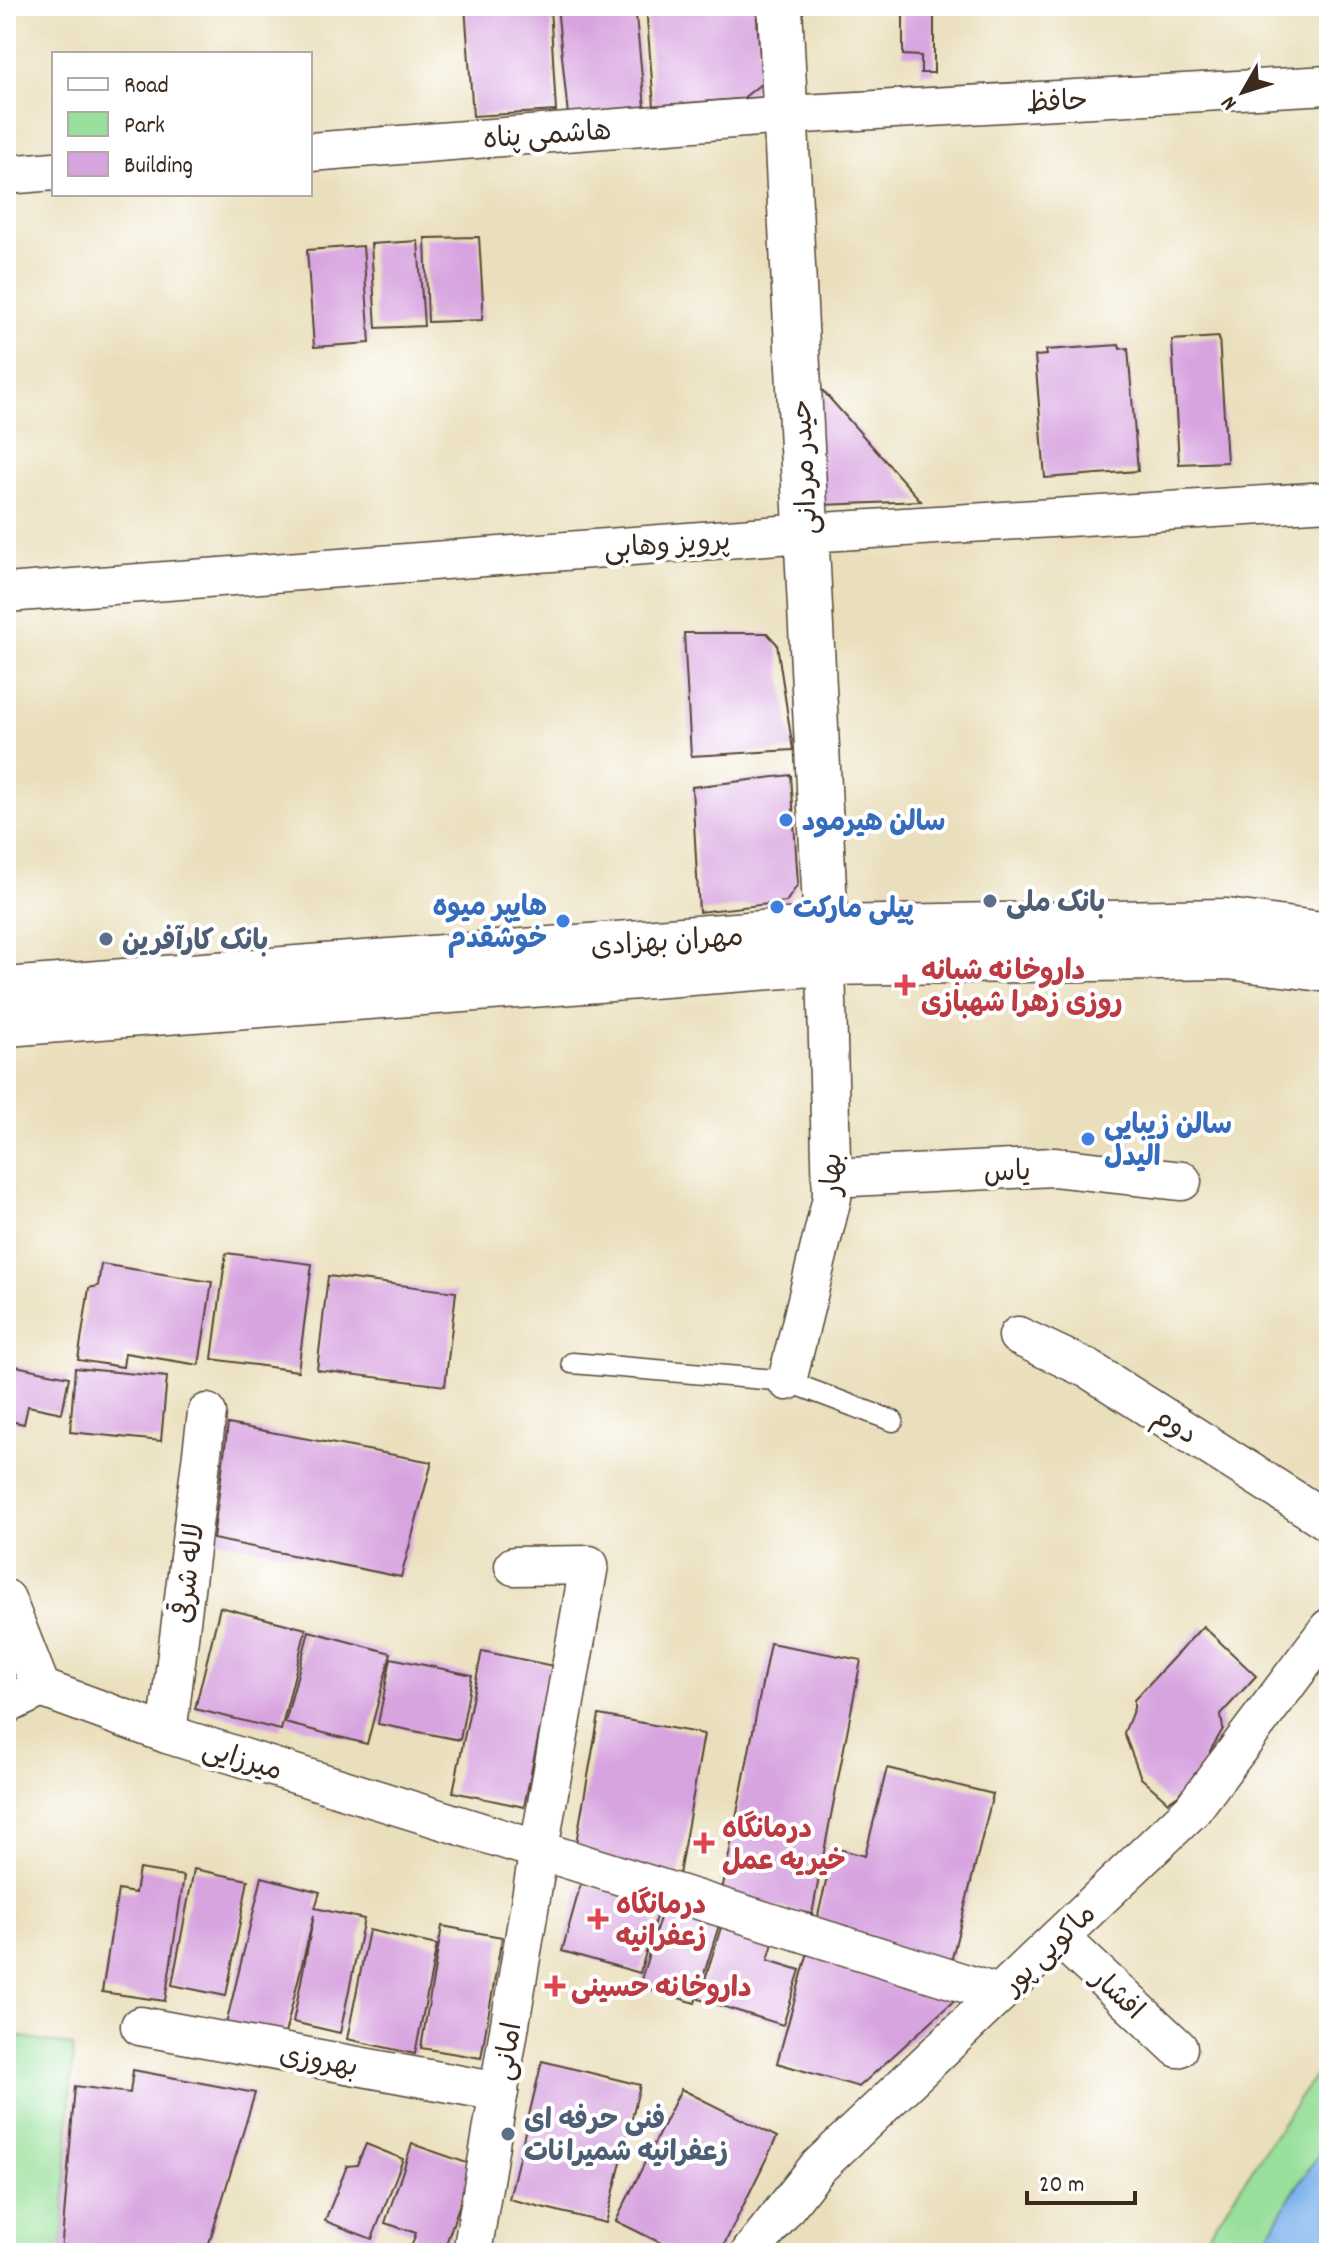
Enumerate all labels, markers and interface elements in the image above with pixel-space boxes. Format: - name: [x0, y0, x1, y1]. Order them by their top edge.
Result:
- legend: [52, 52, 312, 196]
- north arrow: [1203, 52, 1283, 132]
- text: Road: [124, 70, 169, 104]
- street label: حافظ: [1025, 83, 1089, 127]
- text: N: [1215, 88, 1246, 116]
- text: Park: [124, 110, 165, 144]
- street label: هاشمی پناه: [482, 114, 613, 162]
- text: Building: [124, 150, 193, 184]
- street label: حیدر مردانی: [784, 398, 832, 535]
- street label: پرویز وهابی: [603, 524, 732, 572]
- place label: سالن هیرمود: [802, 805, 945, 845]
- marker: سالن هیرمود: [777, 811, 795, 829]
- place label: بانک ملی: [1006, 886, 1105, 926]
- place label: هایپر میوه خوشقدم: [432, 890, 547, 962]
- place label: پیلی مارکت: [793, 892, 914, 932]
- marker: بانک ملی: [981, 892, 999, 910]
- marker: پیلی مارکت: [768, 898, 786, 916]
- marker: هایپر میوه خوشقدم: [554, 912, 572, 930]
- street label: مهران بهزادی: [590, 920, 745, 970]
- place label: بانک کارآفرین: [122, 924, 268, 964]
- marker: بانک کارآفرین: [97, 930, 115, 948]
- place label: داروخانه شبانه روزی زهرا شهبازی: [921, 954, 1123, 1026]
- marker: داروخانه شبانه روزی زهرا شهبازی: [896, 976, 914, 994]
- place label: سالن زیبایی الیدل: [1104, 1108, 1232, 1180]
- marker: سالن زیبایی الیدل: [1079, 1130, 1097, 1148]
- street label: بهار: [815, 1152, 855, 1198]
- street label: یاس: [983, 1154, 1032, 1196]
- street label: دوم: [1143, 1399, 1203, 1457]
- street label: لاله شرقی: [164, 1521, 218, 1626]
- street label: میرزایی: [197, 1732, 286, 1794]
- place label: درمانگاه خیریه عمل: [722, 1810, 846, 1884]
- marker: درمانگاه خیریه عمل: [693, 1832, 715, 1854]
- place label: درمانگاه زعفرانیه: [616, 1886, 706, 1960]
- street label: ماکویی‌ پور: [994, 1897, 1107, 2008]
- marker: درمانگاه زعفرانیه: [587, 1908, 609, 1930]
- street label: افشار: [1079, 1960, 1151, 2032]
- place label: داروخانه حسینی: [571, 1971, 752, 2011]
- marker: داروخانه حسینی: [546, 1977, 564, 1995]
- street label: امانی: [487, 2020, 535, 2084]
- street label: بهروزی: [276, 2037, 361, 2091]
- place label: فنی حرفه ای زعفرانیه شمیرانات: [524, 2103, 728, 2175]
- marker: فنی حرفه ای زعفرانیه شمیرانات: [499, 2125, 517, 2143]
- scale bar: [1027, 2155, 1135, 2205]
- text: 20 m: [1039, 2169, 1085, 2203]

